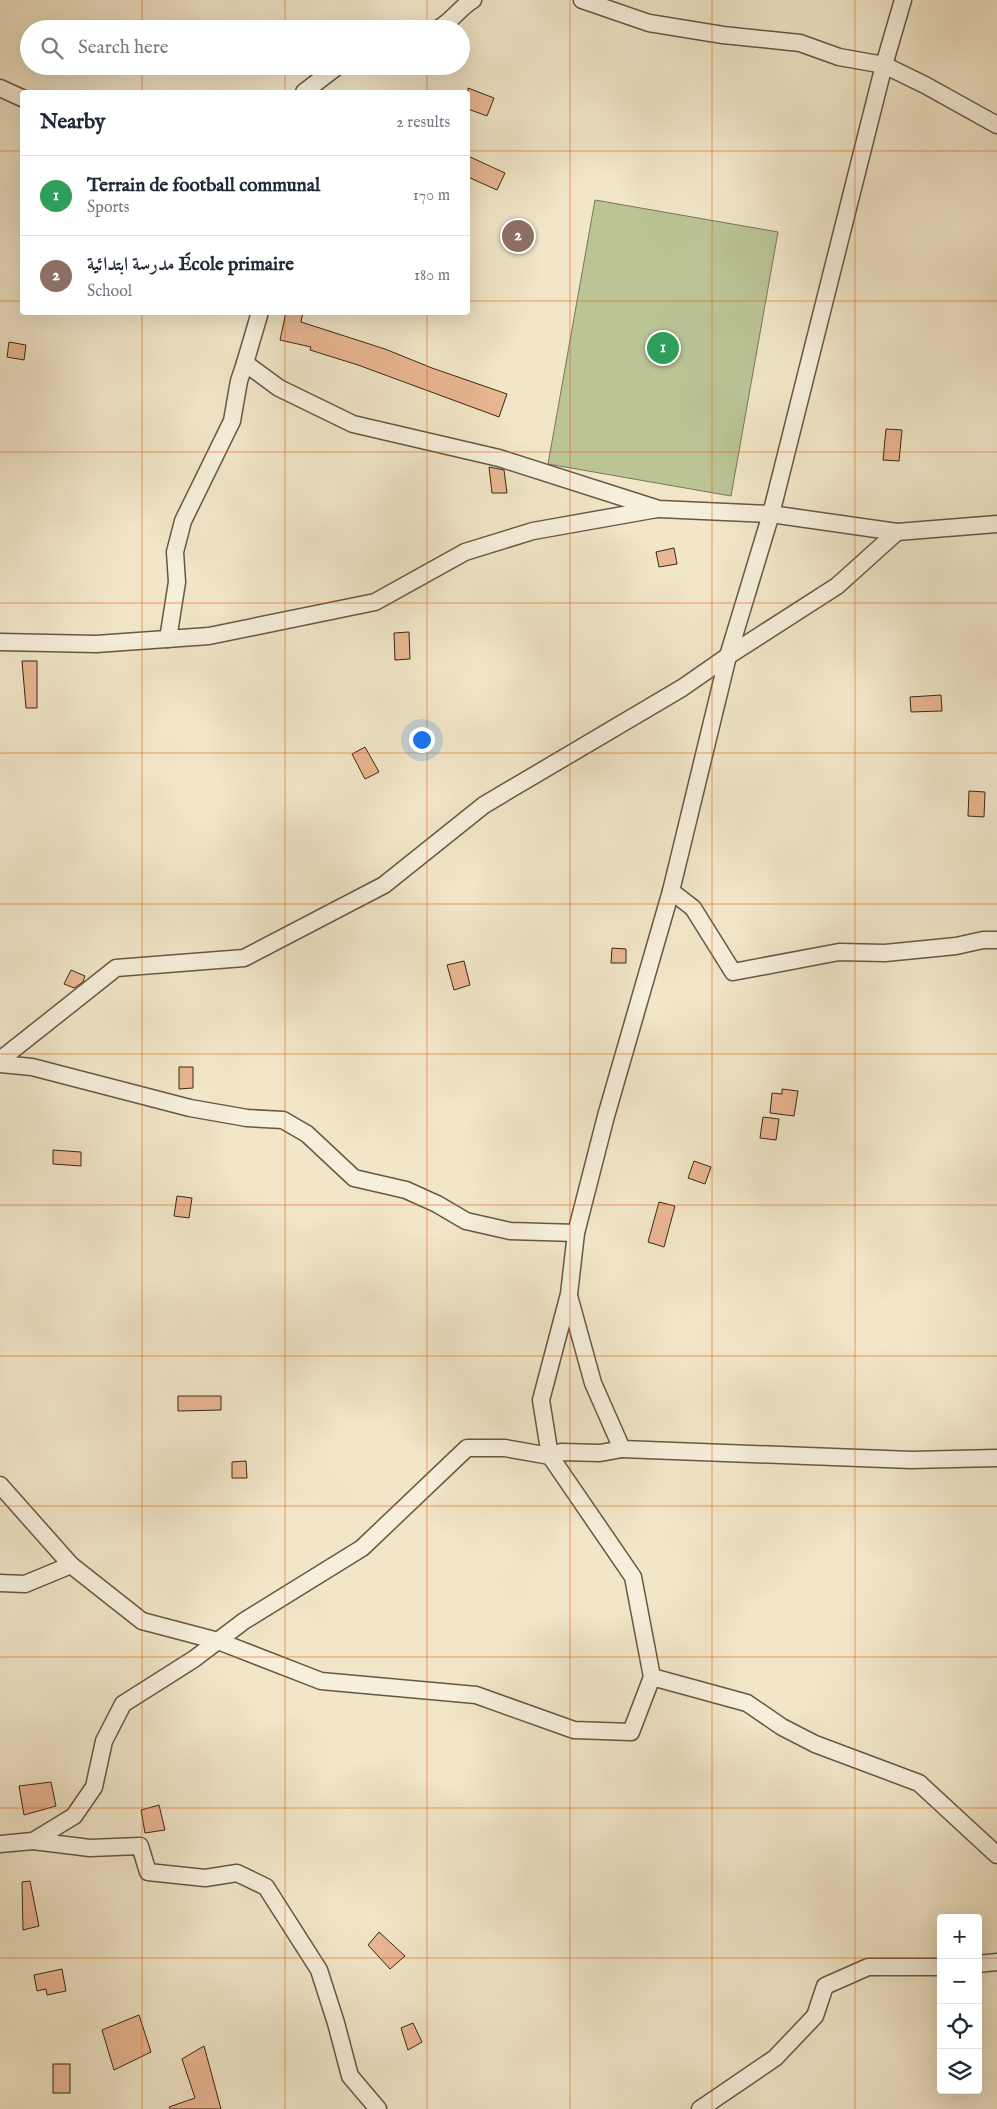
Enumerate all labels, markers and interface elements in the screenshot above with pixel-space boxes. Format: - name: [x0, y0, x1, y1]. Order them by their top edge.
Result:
- search box: [20, 20, 470, 75]
- icon: search: [38, 34, 66, 62]
- text: Search here: [78, 36, 169, 60]
- text: Nearby: [40, 109, 105, 136]
- text: 2 results: [396, 113, 450, 133]
- text: Terrain de football communal: [87, 174, 320, 198]
- text: 1: [53, 186, 59, 206]
- text: 170 m: [413, 186, 450, 206]
- text: Sports: [87, 198, 129, 218]
- pin: 2: [502, 217, 534, 255]
- text: مدرسة ابتدائية École primaire: [87, 253, 294, 277]
- text: 2: [52, 266, 60, 286]
- text: 180 m: [414, 266, 450, 286]
- text: School: [87, 282, 132, 302]
- pin: 1: [647, 329, 679, 367]
- your location: [409, 727, 435, 753]
- map controls: [937, 1914, 982, 2094]
- button: +: [937, 1914, 982, 1959]
- button: −: [937, 1959, 982, 2004]
- button: locate: [937, 2004, 982, 2049]
- button: layers: [937, 2049, 982, 2094]

